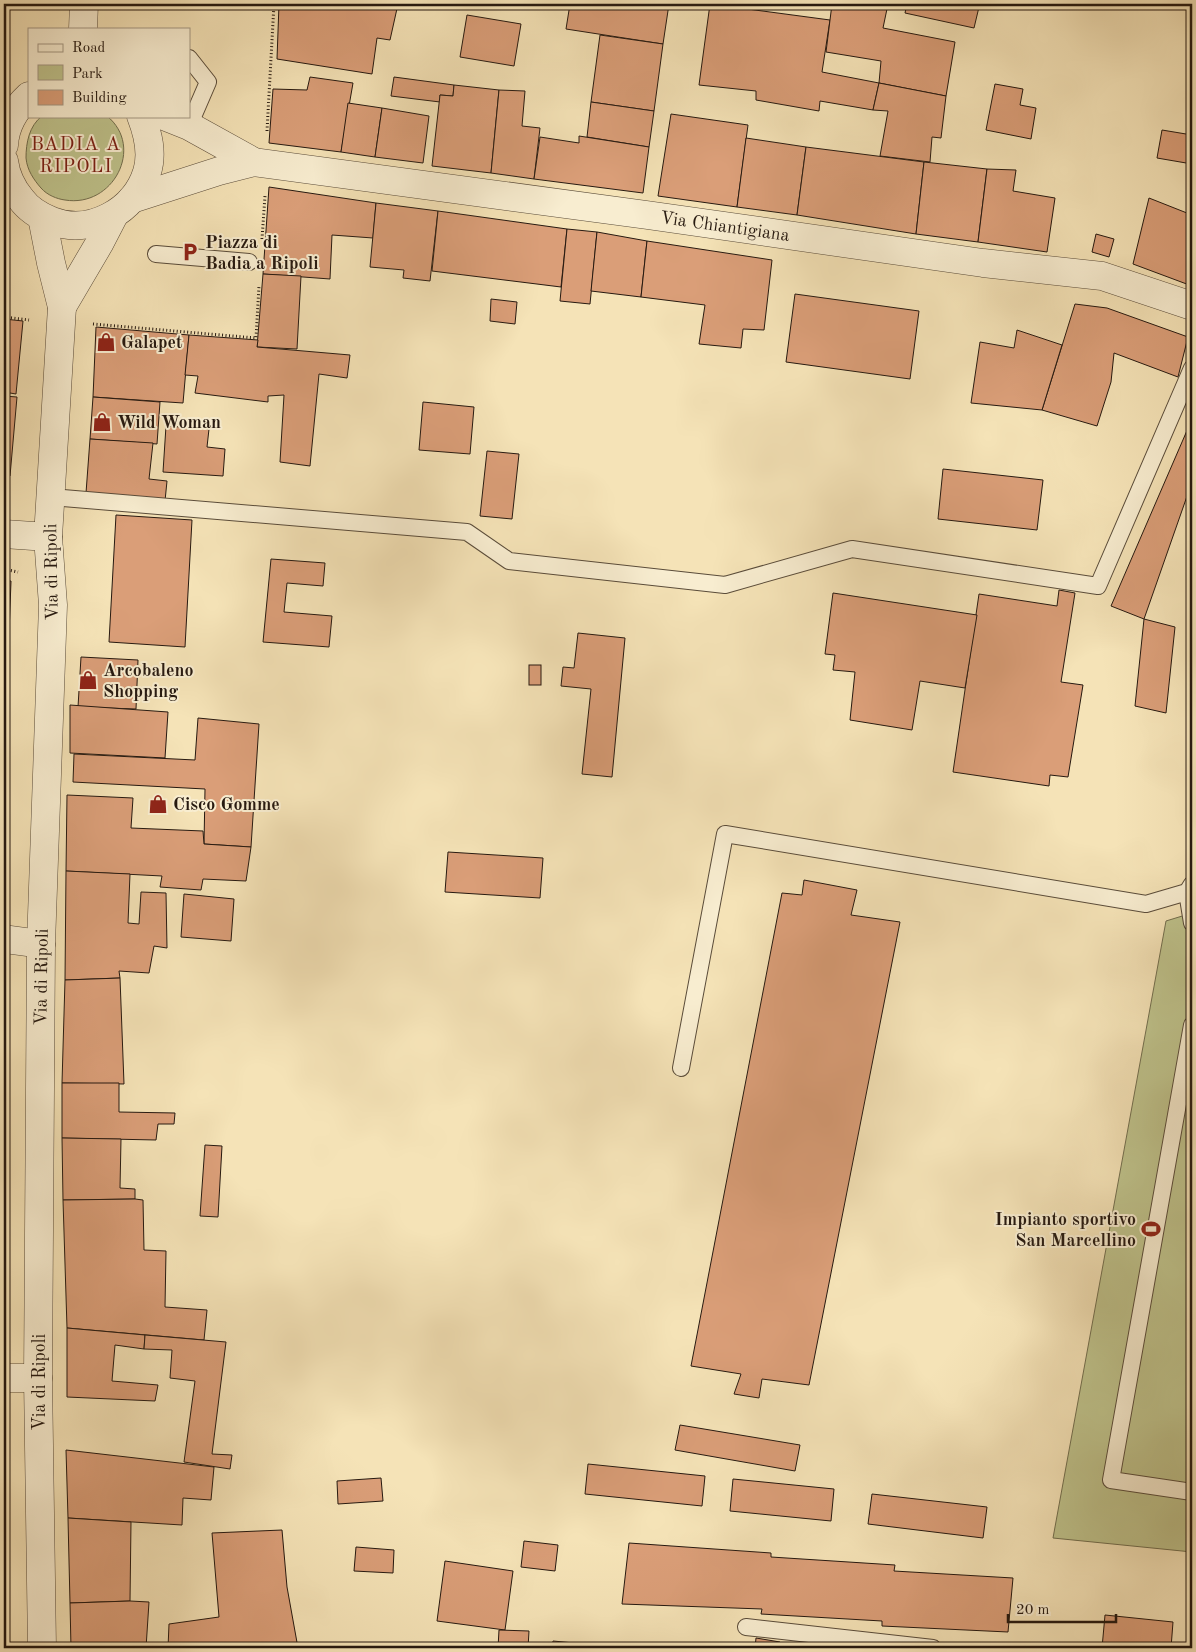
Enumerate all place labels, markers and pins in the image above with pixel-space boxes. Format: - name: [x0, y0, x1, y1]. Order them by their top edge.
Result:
- place label: Piazza di Badia a Ripoli: [205, 234, 319, 273]
- parking icon: Piazza di Badia a Ripoli: [179, 241, 201, 263]
- shop icon: Galapet: [95, 331, 117, 353]
- place label: Galapet: [121, 334, 183, 352]
- shop icon: Wild Woman: [91, 411, 113, 433]
- place label: Wild Woman: [117, 414, 221, 432]
- place label: Arcobaleno Shopping: [103, 662, 194, 701]
- shop icon: Arcobaleno Shopping: [77, 669, 99, 691]
- shop icon: Cisco Gomme: [147, 793, 169, 815]
- place label: Cisco Gomme: [173, 796, 280, 814]
- place label: Impianto sportivo San Marcellino: [995, 1211, 1136, 1250]
- sports icon: Impianto sportivo San Marcellino: [1140, 1218, 1162, 1240]

